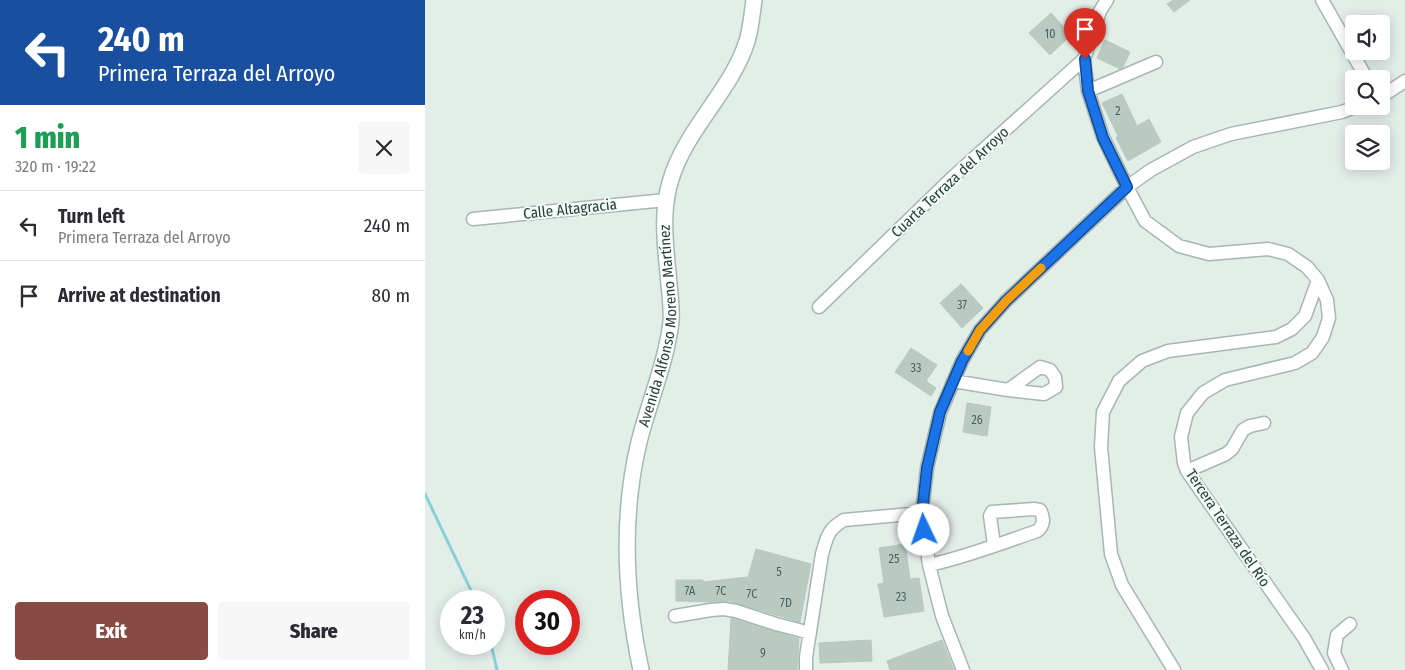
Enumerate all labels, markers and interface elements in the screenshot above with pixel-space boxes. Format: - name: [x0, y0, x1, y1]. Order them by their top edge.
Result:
- pin: [1064, 8, 1106, 59]
- icon: arrive: [1071, 15, 1099, 43]
- map controls: [1345, 15, 1390, 170]
- button: sound: [1345, 15, 1390, 60]
- text: 240 m: [98, 18, 185, 60]
- icon: left: [15, 20, 80, 85]
- house number: 10: [1045, 27, 1055, 41]
- text: Primera Terraza del Arroyo: [98, 60, 335, 87]
- button: search: [1345, 70, 1390, 115]
- house number: 2: [1115, 104, 1121, 118]
- text: 1 min: [15, 120, 80, 156]
- button: close: [358, 122, 410, 174]
- street label: Cuarta Terraza del Arroyo: [887, 123, 1013, 241]
- button: layers: [1345, 125, 1390, 170]
- text: 320 m · 19:22: [15, 157, 96, 176]
- street label: Calle Altagracia: [522, 195, 618, 223]
- text: Turn left: [58, 205, 125, 228]
- icon: left: [15, 212, 43, 240]
- text: 240 m: [364, 214, 410, 237]
- street label: Avenida Alfonso Moreno Martínez: [635, 224, 681, 429]
- text: Primera Terraza del Arroyo: [58, 228, 231, 247]
- icon: arrive: [15, 282, 43, 310]
- text: Arrive at destination: [58, 284, 221, 307]
- text: 80 m: [372, 284, 410, 307]
- house number: 37: [957, 298, 967, 312]
- house number: 33: [911, 361, 921, 375]
- house number: 26: [971, 413, 983, 427]
- street label: Tercera Terraza del Río: [1182, 466, 1274, 590]
- position arrow: [897, 503, 949, 555]
- house number: 25: [889, 552, 900, 566]
- house number: 5: [776, 565, 782, 579]
- house number: 7A: [685, 584, 696, 598]
- house number: 7C: [716, 584, 726, 598]
- house number: 7C: [747, 587, 757, 601]
- speed limit sign: 30: [515, 590, 580, 655]
- house number: 23: [896, 590, 906, 604]
- house number: 7D: [780, 596, 792, 610]
- text: 23: [461, 601, 484, 631]
- button: Exit: [15, 602, 208, 660]
- button: Share: [218, 602, 410, 660]
- text: km/h: [459, 628, 486, 642]
- house number: 9: [760, 646, 766, 660]

